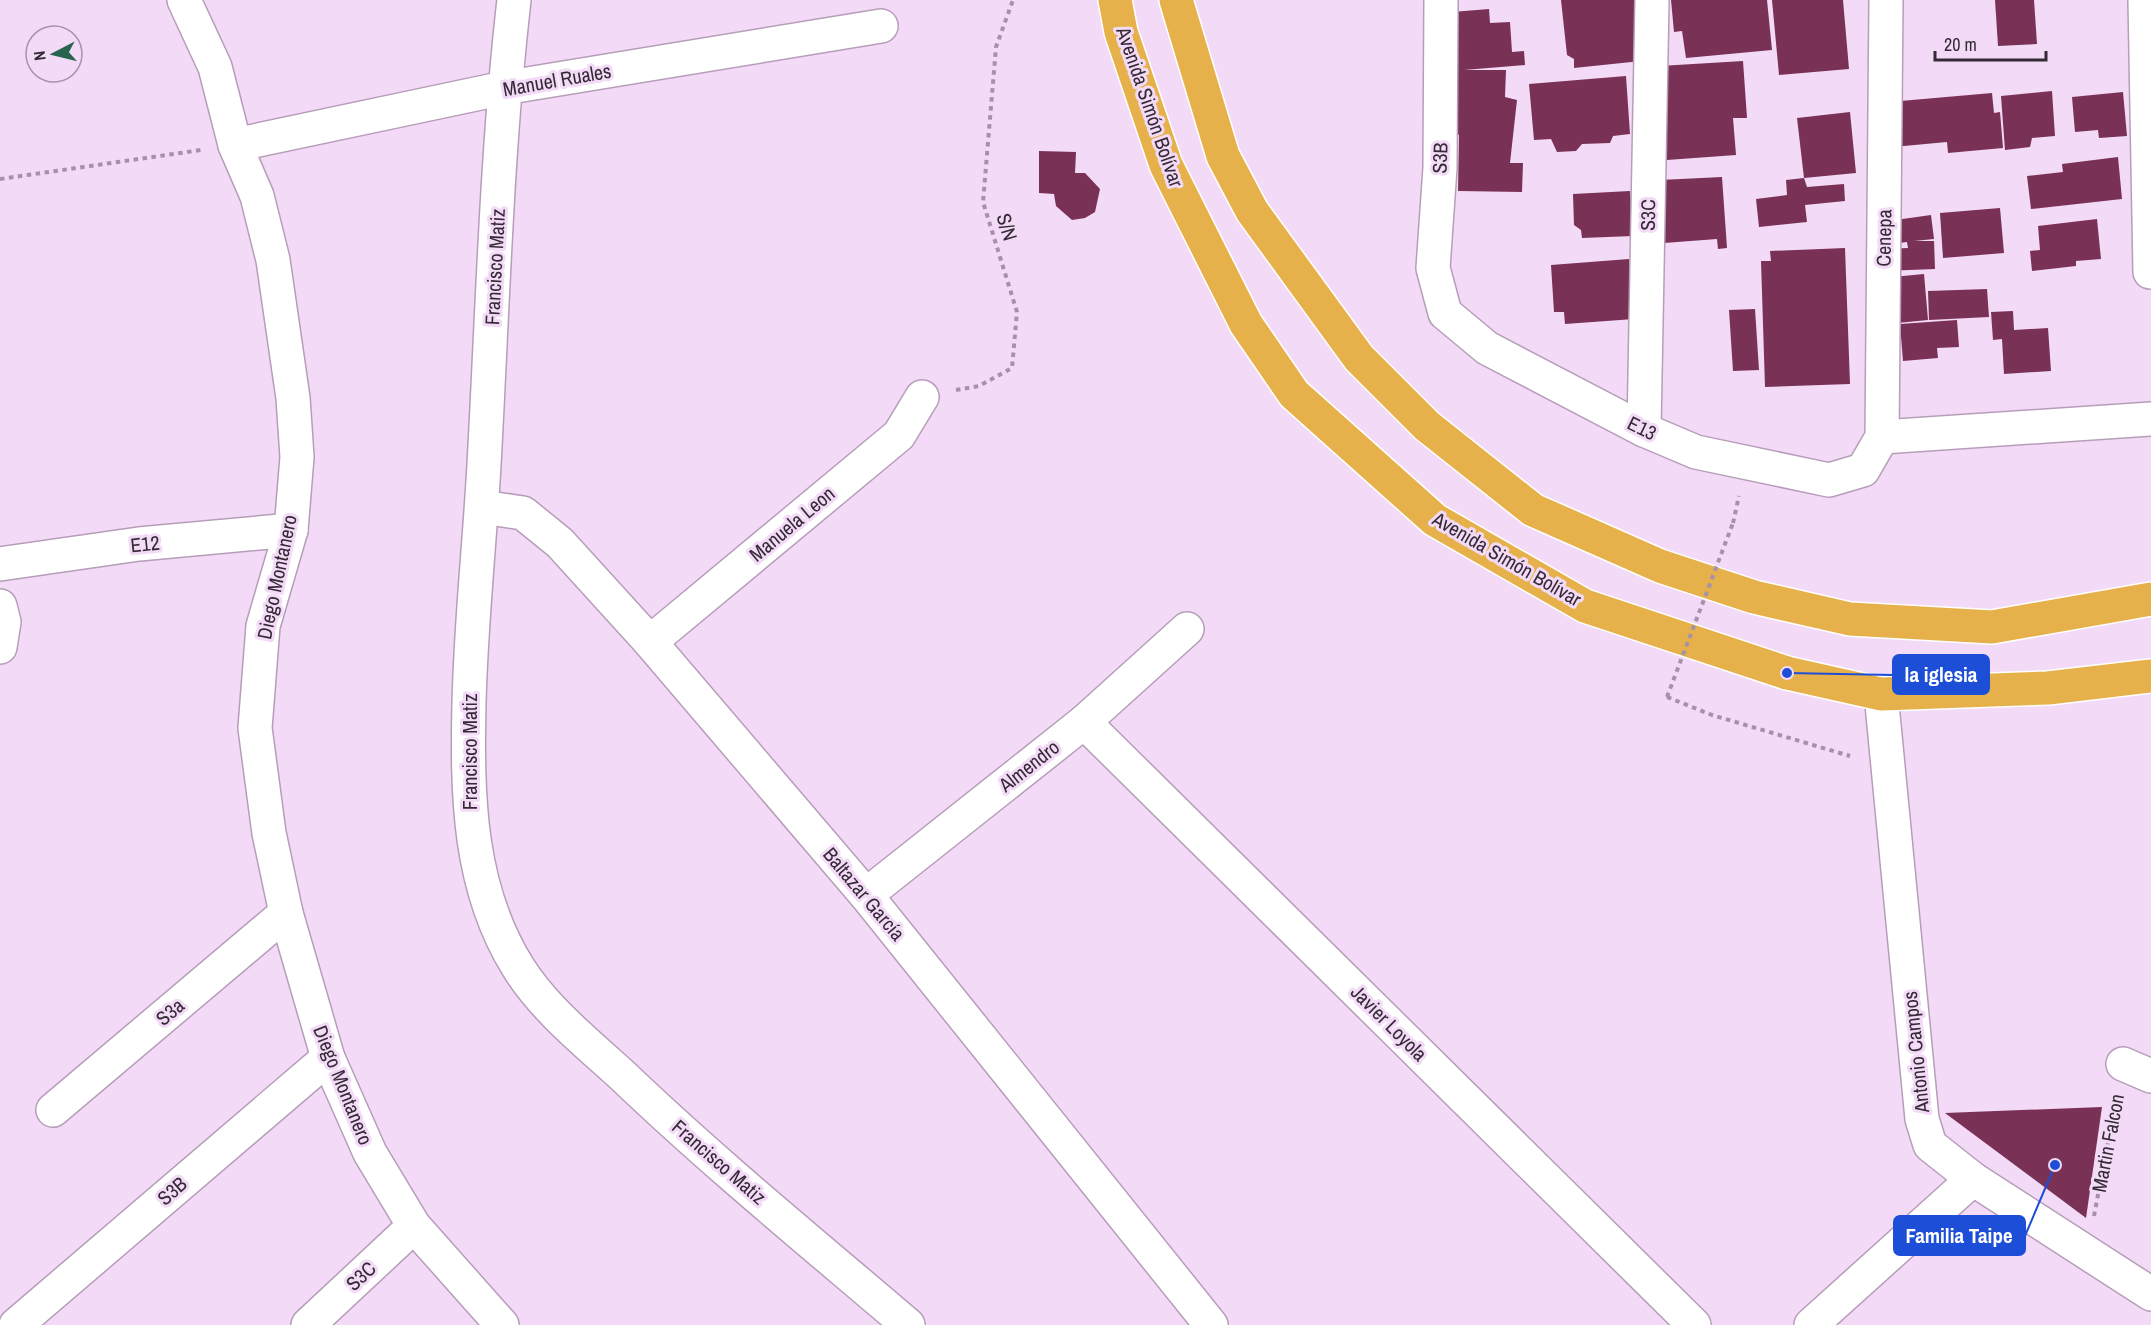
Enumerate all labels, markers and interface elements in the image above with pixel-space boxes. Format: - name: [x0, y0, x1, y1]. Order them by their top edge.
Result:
- street label: Avenida Simón Bolívar: [1110, 22, 1191, 191]
- north arrow: [24, 24, 84, 84]
- scale bar: [1935, 24, 2046, 62]
- text: 20 m: [1944, 32, 1977, 57]
- text: N: [28, 50, 51, 62]
- street label: Manuel Ruales: [501, 57, 613, 102]
- street label: S3B: [1425, 142, 1454, 174]
- street label: S3C: [1634, 199, 1661, 231]
- street label: Francisco Matiz: [478, 208, 511, 326]
- street label: Cenepa: [1870, 209, 1897, 267]
- street label: S/N: [991, 210, 1024, 244]
- street label: E13: [1623, 409, 1661, 446]
- street label: Manuela Leon: [743, 480, 840, 567]
- street label: Avenida Simón Bolívar: [1427, 505, 1587, 612]
- street label: Diego Montanero: [250, 512, 303, 642]
- street label: E12: [129, 529, 161, 558]
- callout: la iglesia: [1893, 655, 1989, 694]
- text: la iglesia: [1905, 660, 1978, 689]
- street label: Francisco Matiz: [456, 694, 483, 810]
- street label: Almendro: [992, 733, 1065, 798]
- street label: Baltazar García: [817, 841, 911, 946]
- street label: Javier Loyola: [1345, 979, 1433, 1067]
- street label: Antonio Campos: [1896, 990, 1935, 1115]
- street label: S3a: [150, 992, 190, 1031]
- street label: Diego Montanero: [307, 1021, 380, 1149]
- street label: Martin Falcon: [2085, 1092, 2130, 1194]
- street label: Francisco Matiz: [666, 1113, 772, 1210]
- street label: S3B: [151, 1170, 192, 1211]
- callout: Familia Taipe: [1894, 1216, 2025, 1255]
- text: Familia Taipe: [1905, 1221, 2013, 1250]
- street label: S3C: [340, 1255, 382, 1296]

